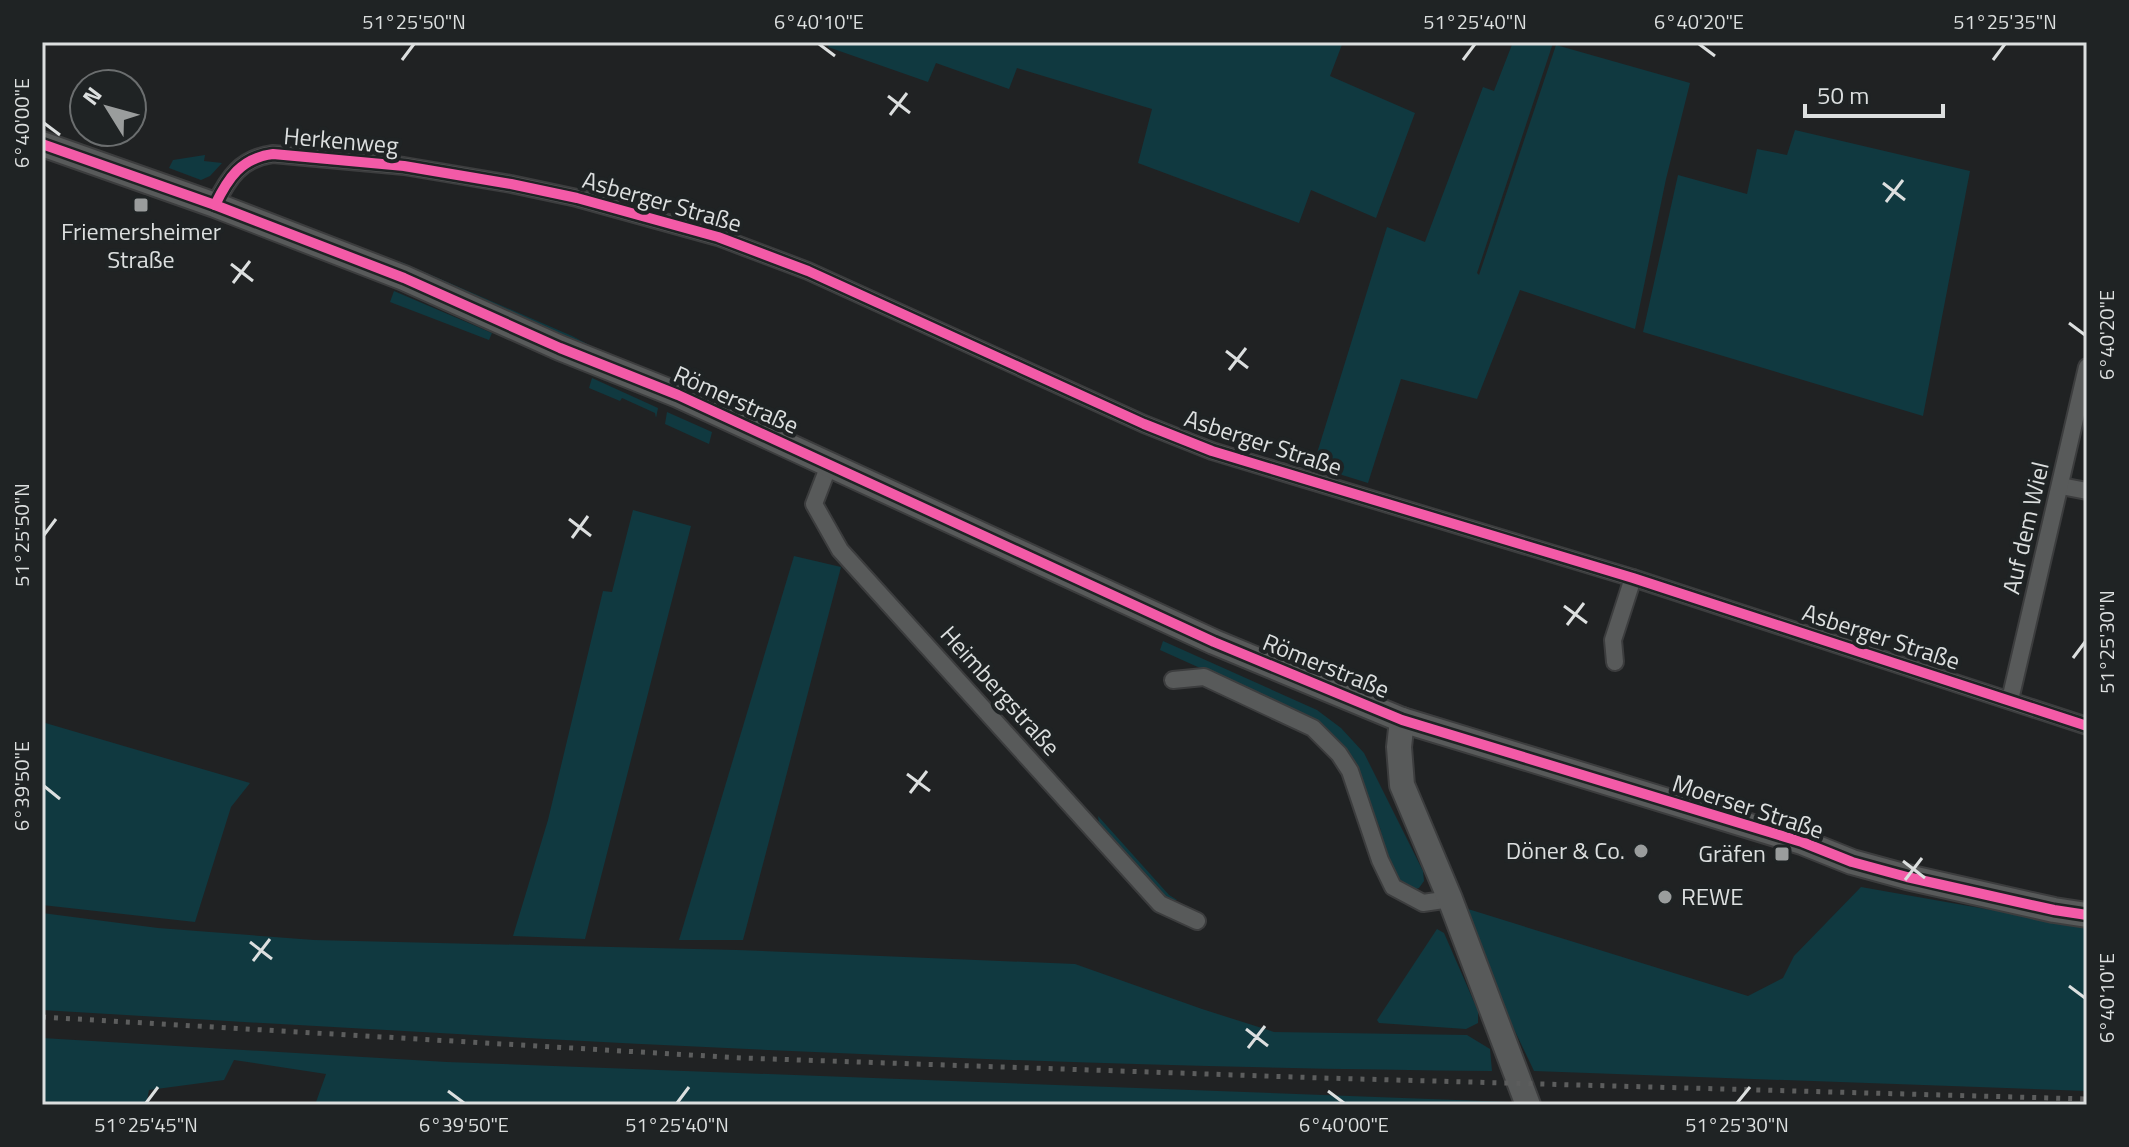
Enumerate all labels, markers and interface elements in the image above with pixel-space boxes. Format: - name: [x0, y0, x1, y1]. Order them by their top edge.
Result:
- text: 51°25'50"N: [362, 6, 466, 37]
- text: 6°40'10"E: [774, 6, 864, 37]
- text: 51°25'40"N: [1423, 6, 1527, 37]
- text: 6°40'20"E: [1654, 6, 1744, 37]
- text: 51°25'35"N: [1953, 6, 2057, 37]
- north arrow: [68, 68, 148, 148]
- scale bar: [1805, 68, 1943, 118]
- text: 50 m: [1817, 77, 1869, 113]
- text: 6°40'00"E: [6, 78, 37, 168]
- text: N: [74, 80, 110, 112]
- street label: Herkenweg: [282, 117, 400, 163]
- street label: Asberger Straße: [579, 161, 746, 241]
- marker: Friemersheimer Straße: [132, 196, 150, 214]
- place label: Friemersheimer Straße: [61, 213, 221, 277]
- text: 6°40'20"E: [2091, 290, 2122, 380]
- street label: Römerstraße: [668, 355, 805, 443]
- street label: Asberger Straße: [1180, 400, 1347, 484]
- street label: Auf dem Wiel: [1992, 458, 2058, 597]
- text: 51°25'50"N: [6, 483, 37, 587]
- text: 51°25'30"N: [2091, 590, 2122, 694]
- street label: Asberger Straße: [1798, 594, 1965, 678]
- street label: Heimbergstraße: [932, 617, 1069, 764]
- street label: Römerstraße: [1258, 623, 1395, 707]
- text: 6°39'50"E: [6, 741, 37, 831]
- street label: Moerser Straße: [1668, 765, 1829, 847]
- place label: Döner & Co.: [1506, 832, 1625, 868]
- place label: Gräfen: [1698, 835, 1766, 871]
- marker: Döner & Co.: [1632, 842, 1650, 860]
- marker: Gräfen: [1773, 845, 1791, 863]
- place label: REWE: [1681, 878, 1744, 914]
- marker: REWE: [1656, 888, 1674, 906]
- text: 6°40'10"E: [2091, 953, 2122, 1043]
- text: 51°25'45"N: [94, 1109, 198, 1140]
- text: 6°39'50"E: [419, 1109, 509, 1140]
- text: 51°25'40"N: [625, 1109, 729, 1140]
- text: 6°40'00"E: [1299, 1109, 1389, 1140]
- text: 51°25'30"N: [1685, 1109, 1789, 1140]

